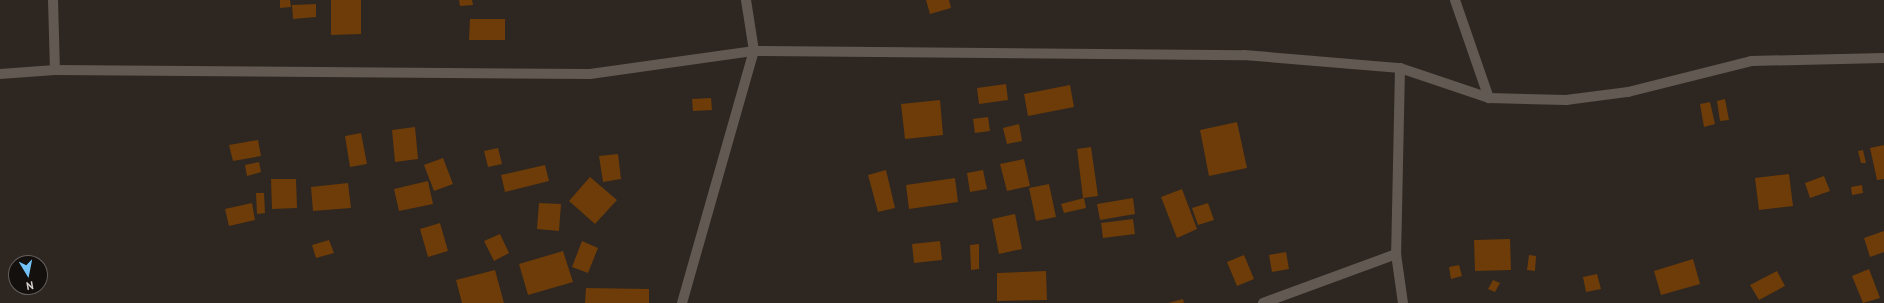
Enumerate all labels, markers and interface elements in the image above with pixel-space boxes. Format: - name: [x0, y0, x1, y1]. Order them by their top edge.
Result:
- north arrow: [8, 255, 48, 295]
- text: N: [25, 278, 35, 293]

